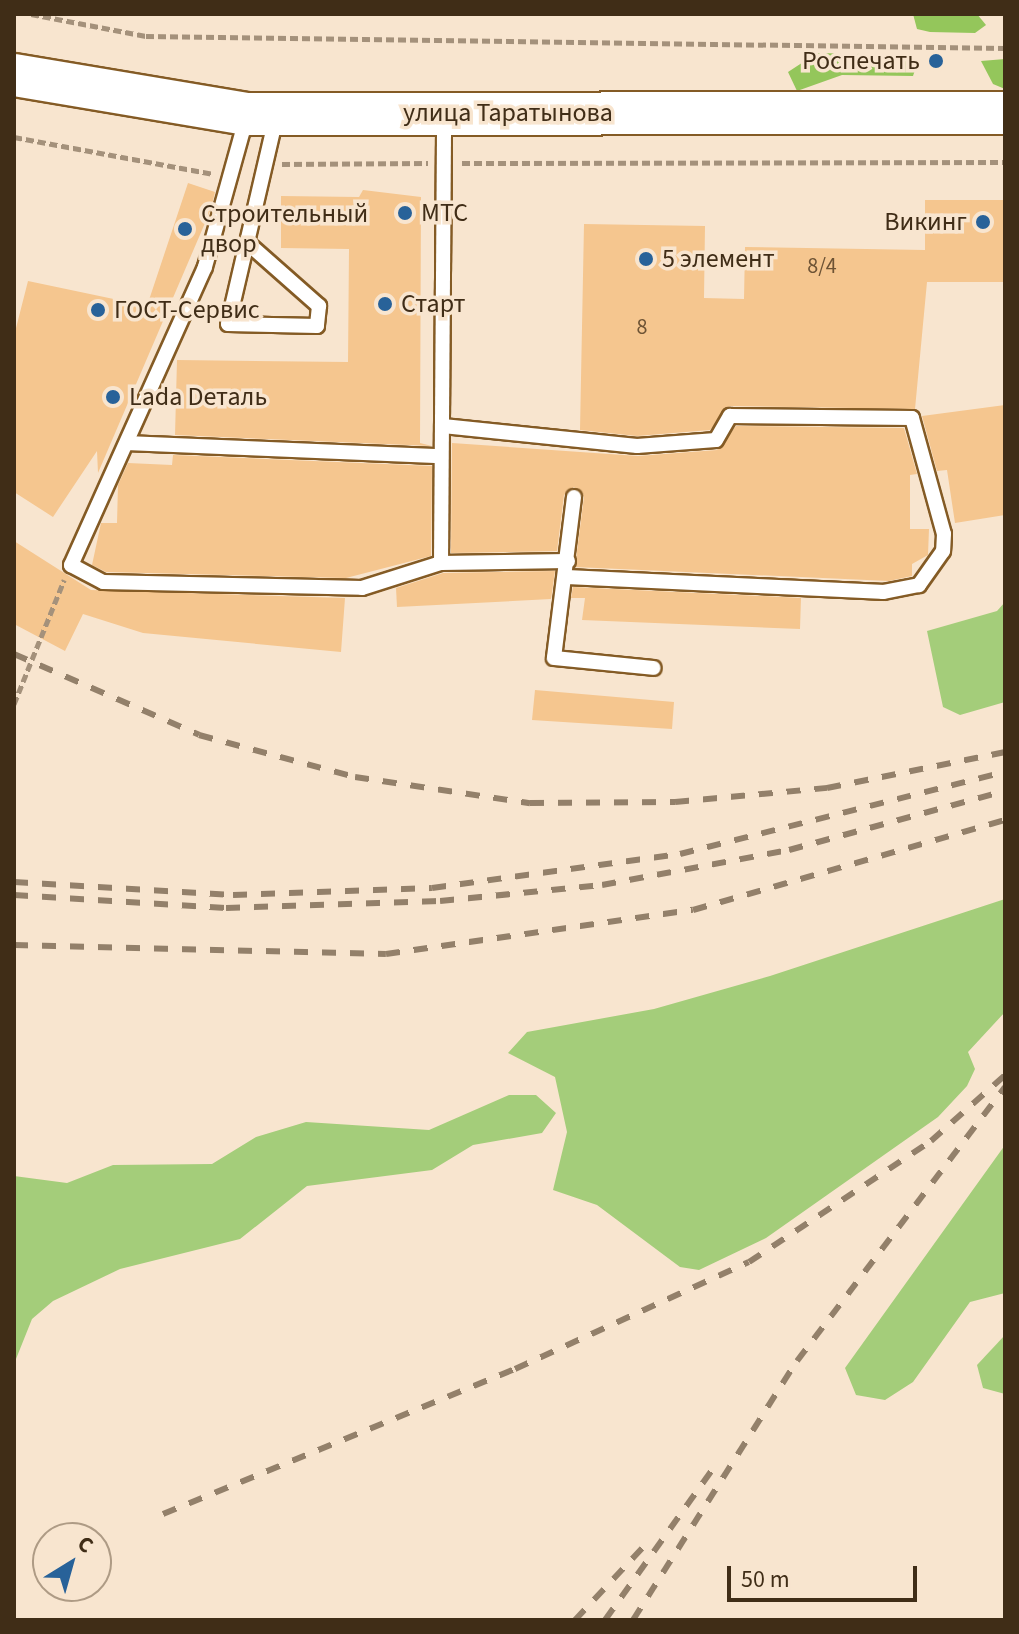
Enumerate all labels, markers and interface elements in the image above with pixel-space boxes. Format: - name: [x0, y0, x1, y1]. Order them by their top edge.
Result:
- place label: Роспечать: [802, 45, 920, 77]
- marker: Роспечать: [927, 52, 945, 70]
- street label: улица Таратынова: [403, 97, 613, 129]
- place label: МТС: [421, 197, 468, 229]
- place label: Строительный двор: [201, 198, 368, 260]
- marker: МТС: [396, 204, 414, 222]
- place label: Викинг: [884, 206, 967, 238]
- marker: Викинг: [974, 213, 992, 231]
- marker: Строительный двор: [176, 220, 194, 238]
- place label: 5 элемент: [662, 243, 775, 275]
- marker: 5 элемент: [637, 250, 655, 268]
- house number: 8/4: [807, 254, 837, 280]
- place label: Старт: [401, 288, 466, 320]
- place label: ГОСТ-Сервис: [114, 294, 260, 326]
- marker: Старт: [376, 295, 394, 313]
- marker: ГОСТ-Сервис: [89, 301, 107, 319]
- house number: 8: [637, 315, 647, 341]
- place label: Lada Dеталь: [129, 381, 267, 413]
- marker: Lada Dеталь: [104, 388, 122, 406]
- north arrow: [32, 1522, 112, 1602]
- text: С: [70, 1528, 100, 1561]
- scale bar: [731, 1550, 921, 1600]
- text: 50 m: [741, 1562, 790, 1597]

